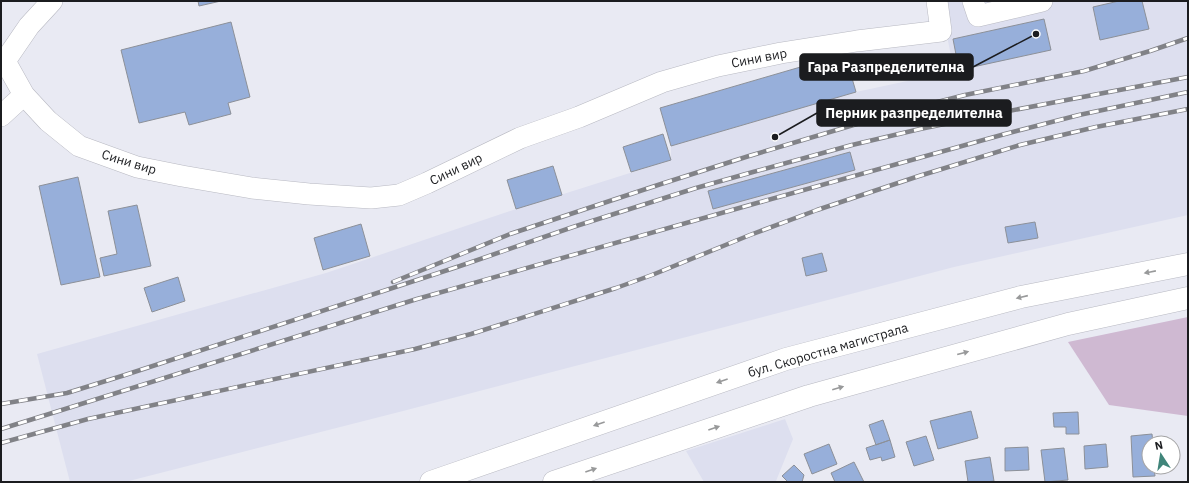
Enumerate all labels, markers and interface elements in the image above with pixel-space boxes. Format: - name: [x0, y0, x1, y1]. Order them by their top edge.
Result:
- street label: Сини вир: [730, 44, 788, 72]
- callout: Гара Разпределителна: [800, 54, 973, 80]
- text: Гара Разпределителна: [808, 58, 965, 76]
- callout: Перник разпределителна: [817, 100, 1011, 126]
- text: Перник разпределителна: [825, 104, 1003, 122]
- street label: Сини вир: [99, 146, 159, 178]
- street label: Сини вир: [427, 149, 485, 189]
- one-way arrow: [1144, 269, 1156, 275]
- one-way arrow: [1016, 294, 1028, 300]
- street label: бул. Скоростна магистрала: [746, 319, 910, 381]
- one-way arrow: [957, 350, 969, 356]
- one-way arrow: [716, 378, 728, 384]
- one-way arrow: [832, 385, 844, 391]
- one-way arrow: [593, 421, 605, 427]
- one-way arrow: [708, 425, 720, 431]
- north arrow: [1141, 435, 1181, 475]
- text: N: [1154, 438, 1164, 453]
- one-way arrow: [585, 466, 597, 472]

